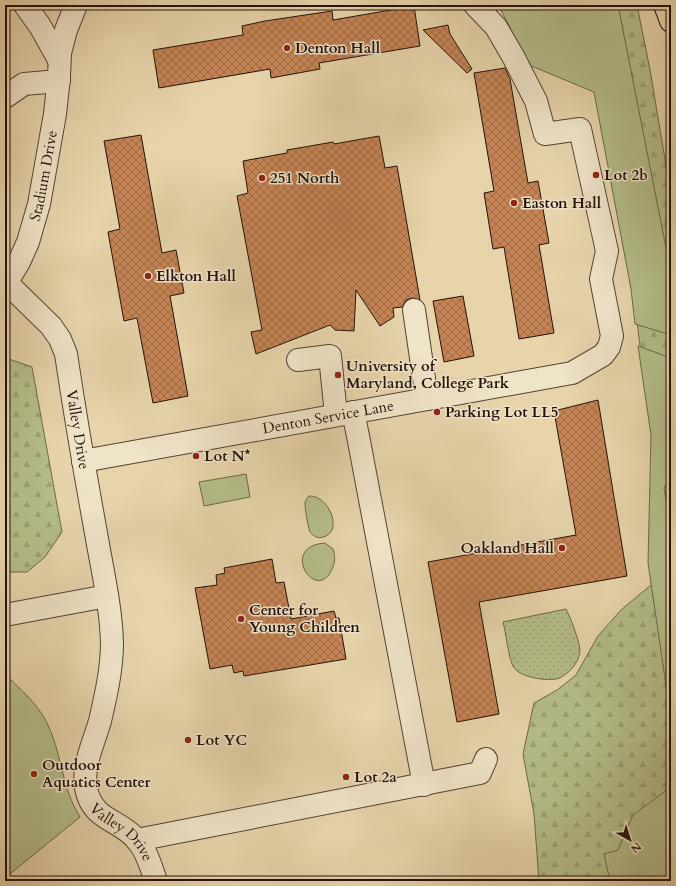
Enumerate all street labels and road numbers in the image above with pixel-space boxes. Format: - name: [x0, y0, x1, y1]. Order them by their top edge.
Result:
- street label: Stadium Drive: [25, 129, 62, 224]
- street label: Valley Drive: [62, 388, 94, 471]
- street label: Denton Service Lane: [261, 395, 396, 439]
- street label: Valley Drive: [85, 799, 158, 864]

